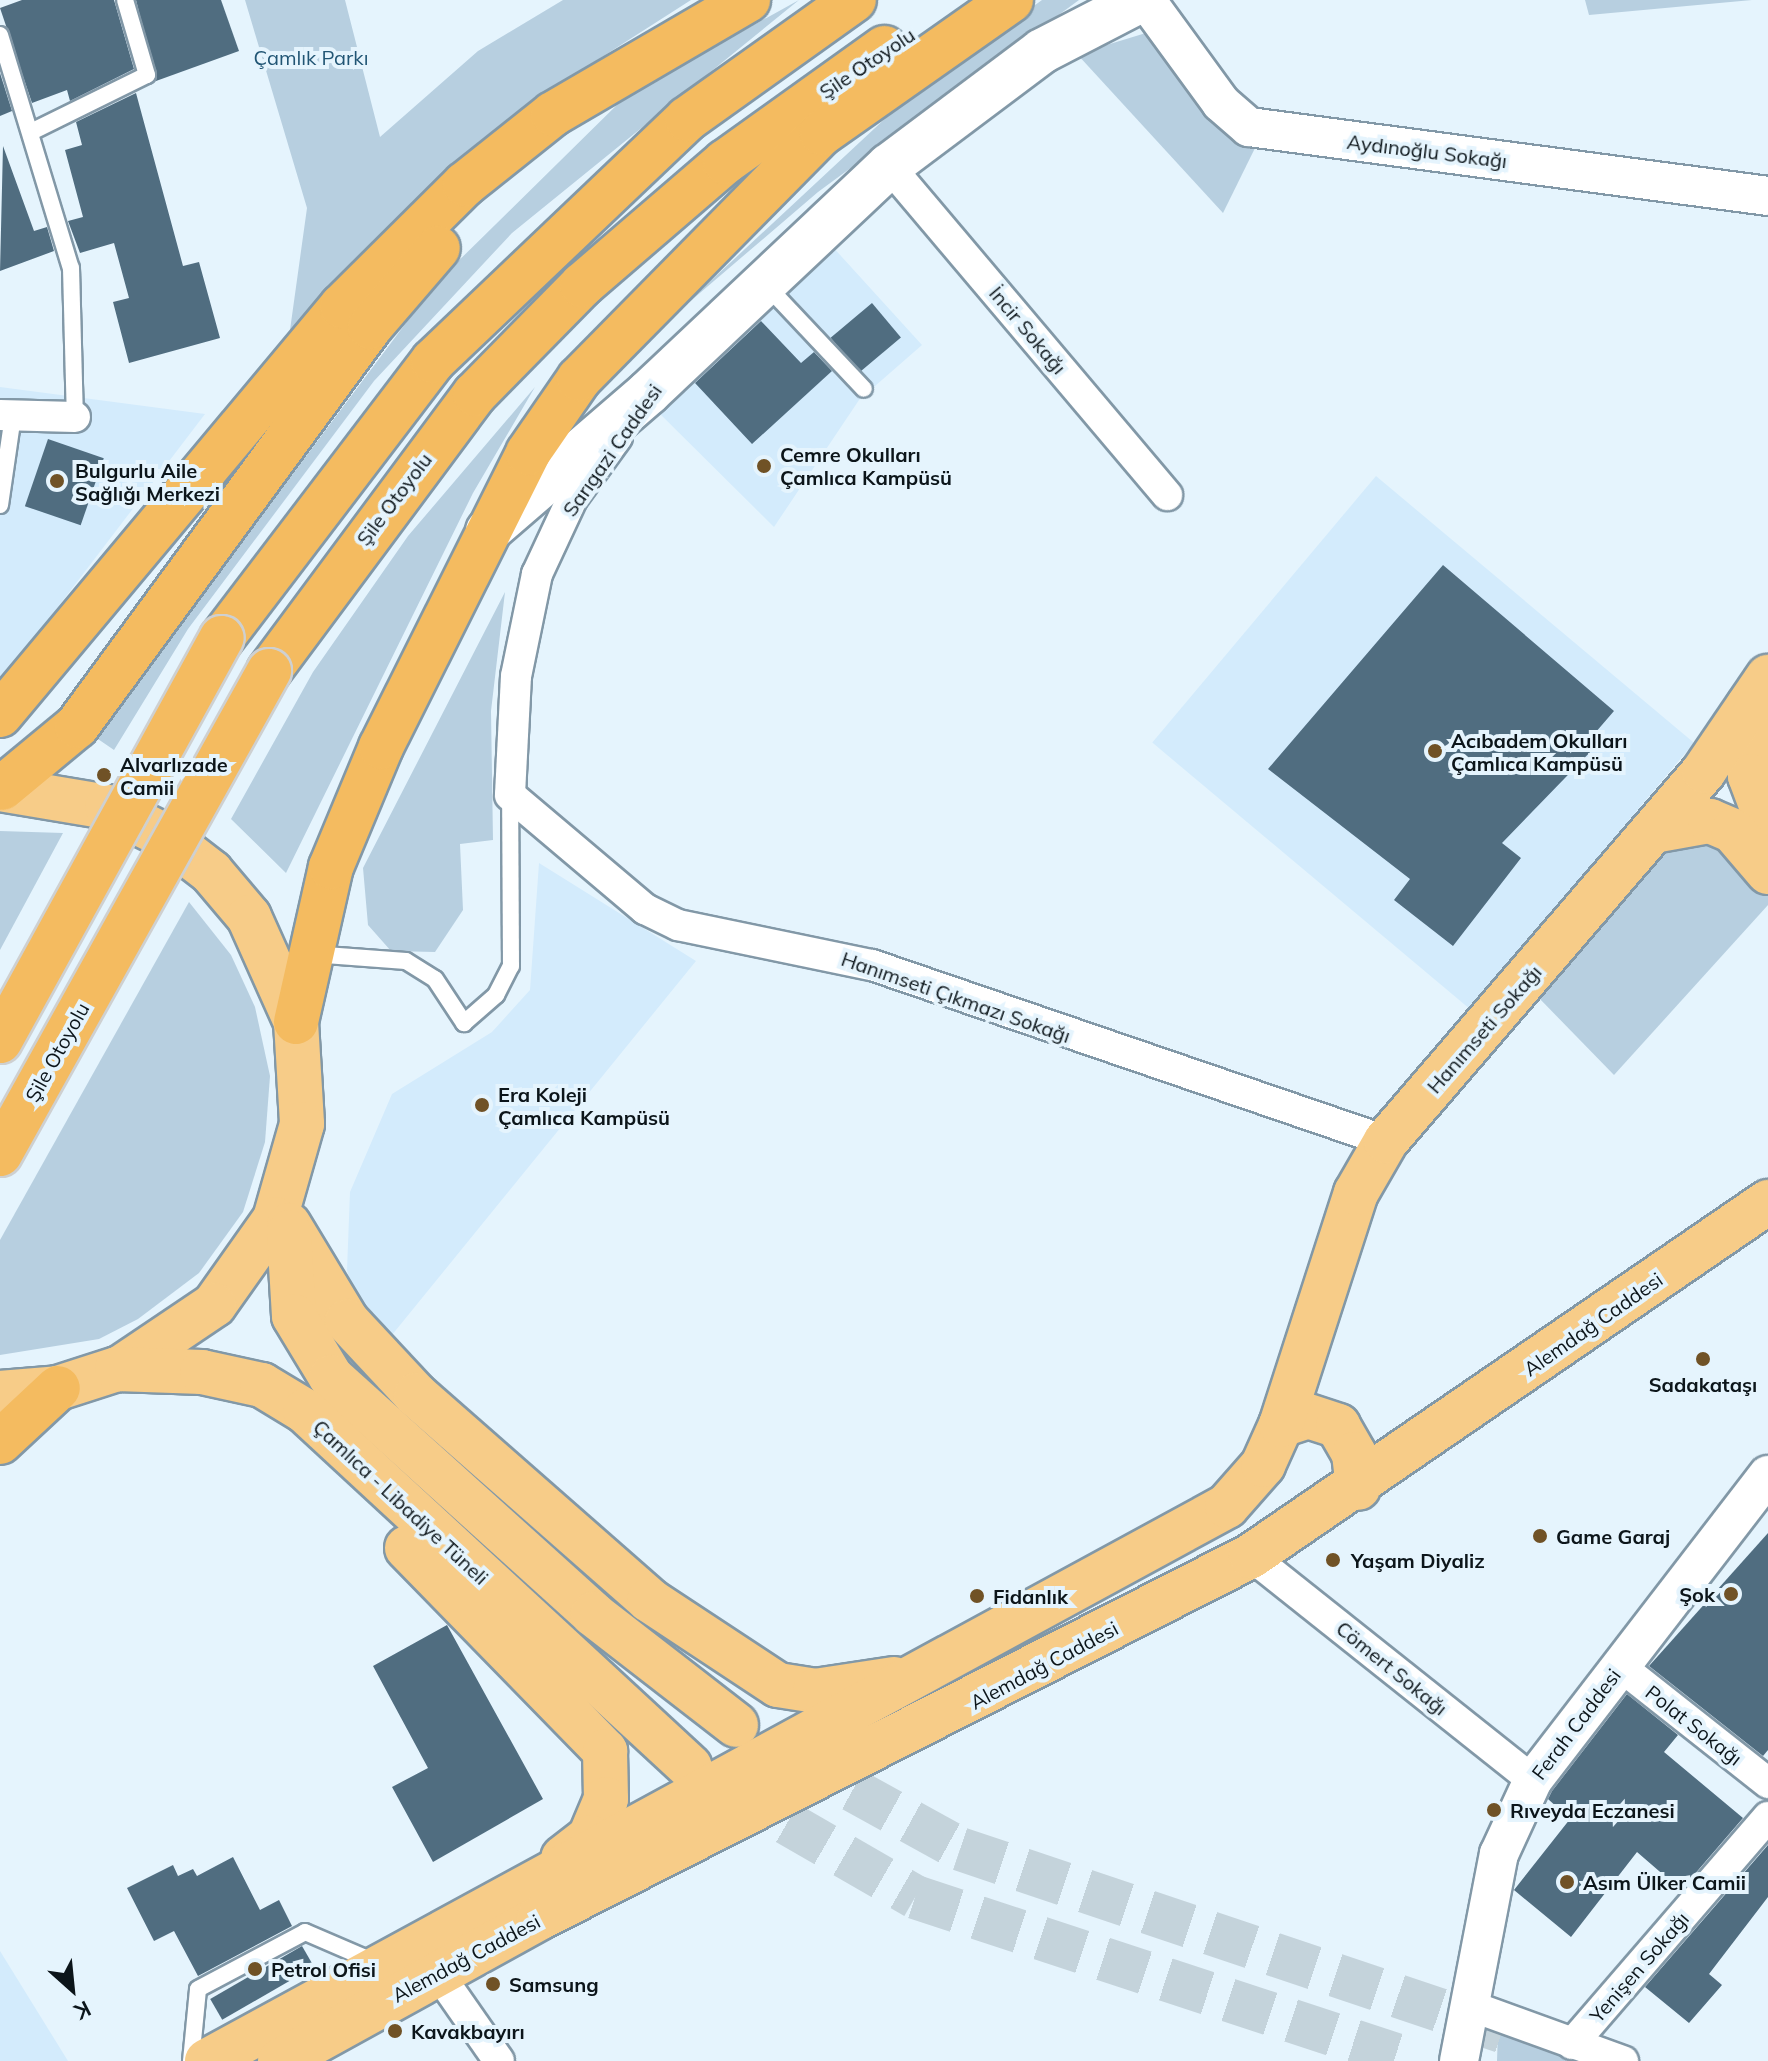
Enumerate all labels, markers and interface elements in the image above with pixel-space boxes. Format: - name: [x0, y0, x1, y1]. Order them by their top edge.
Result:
- street label: Şile Otoyolu: [815, 22, 919, 104]
- park label: Çamlık Parkı: [254, 45, 368, 69]
- street label: Aydınoğlu Sokağı: [1346, 129, 1508, 173]
- street label: İncir Sokağı: [984, 281, 1072, 379]
- street label: Sarıgazi Caddesi: [557, 379, 667, 521]
- place label: Cemre Okulları Çamlıca Kampüsü: [780, 442, 952, 489]
- street label: Şile Otoyolu: [351, 448, 437, 550]
- marker: Cemre Okulları Çamlıca Kampüsü: [755, 457, 773, 475]
- place label: Bulgurlu Aile Sağlığı Merkezi: [75, 458, 220, 505]
- marker: Bulgurlu Aile Sağlığı Merkezi: [46, 470, 68, 492]
- place label: Acıbadem Okulları Çamlıca Kampüsü: [1451, 728, 1627, 775]
- marker: Acıbadem Okulları Çamlıca Kampüsü: [1426, 742, 1444, 760]
- place label: Alvarlızade Camii: [120, 752, 228, 799]
- marker: Alvarlızade Camii: [95, 766, 113, 784]
- street label: Hanımseti Çıkmazı Sokağı: [838, 946, 1074, 1048]
- street label: Hanımseti Sokağı: [1422, 960, 1546, 1098]
- street label: Şile Otoyolu: [20, 998, 94, 1106]
- place label: Era Koleji Çamlıca Kampüsü: [498, 1082, 670, 1129]
- marker: Era Koleji Çamlıca Kampüsü: [473, 1096, 491, 1114]
- street label: Alemdağ Caddesi: [1519, 1267, 1667, 1381]
- marker: Sadakataşı: [1694, 1350, 1712, 1368]
- place label: Sadakataşı: [1649, 1372, 1757, 1396]
- street label: Çamlıca - Libadiye Tüneli: [309, 1415, 493, 1589]
- place label: Game Garaj: [1556, 1524, 1670, 1548]
- marker: Game Garaj: [1531, 1527, 1549, 1545]
- place label: Yaşam Diyaliz: [1351, 1548, 1485, 1572]
- marker: Yaşam Diyaliz: [1322, 1549, 1344, 1571]
- place label: Şok: [1679, 1582, 1715, 1606]
- place label: Fidanlık: [993, 1584, 1068, 1608]
- marker: Şok: [1722, 1585, 1740, 1603]
- marker: Fidanlık: [968, 1587, 986, 1605]
- street label: Alemdağ Caddesi: [966, 1616, 1122, 1714]
- street label: Cömert Sokağı: [1332, 1616, 1452, 1720]
- street label: Ferah Caddesi: [1526, 1664, 1626, 1784]
- street label: Polat Sokağı: [1641, 1680, 1747, 1770]
- place label: Rıveyda Eczanesi: [1510, 1798, 1675, 1822]
- marker: Rıveyda Eczanesi: [1485, 1801, 1503, 1819]
- place label: Asım Ülker Camii: [1583, 1870, 1746, 1894]
- marker: Asım Ülker Camii: [1558, 1873, 1576, 1891]
- street label: Yenişen Sokağı: [1584, 1907, 1694, 2027]
- street label: Alemdağ Caddesi: [388, 1909, 544, 2007]
- north arrow: [32, 1949, 112, 2029]
- place label: Petrol Ofisi: [271, 1957, 376, 1981]
- marker: Petrol Ofisi: [246, 1960, 264, 1978]
- place label: Samsung: [509, 1972, 599, 1996]
- marker: Samsung: [484, 1975, 502, 1993]
- text: K: [70, 1995, 96, 2026]
- place label: Kavakbayırı: [411, 2019, 525, 2043]
- marker: Kavakbayırı: [386, 2022, 404, 2040]

